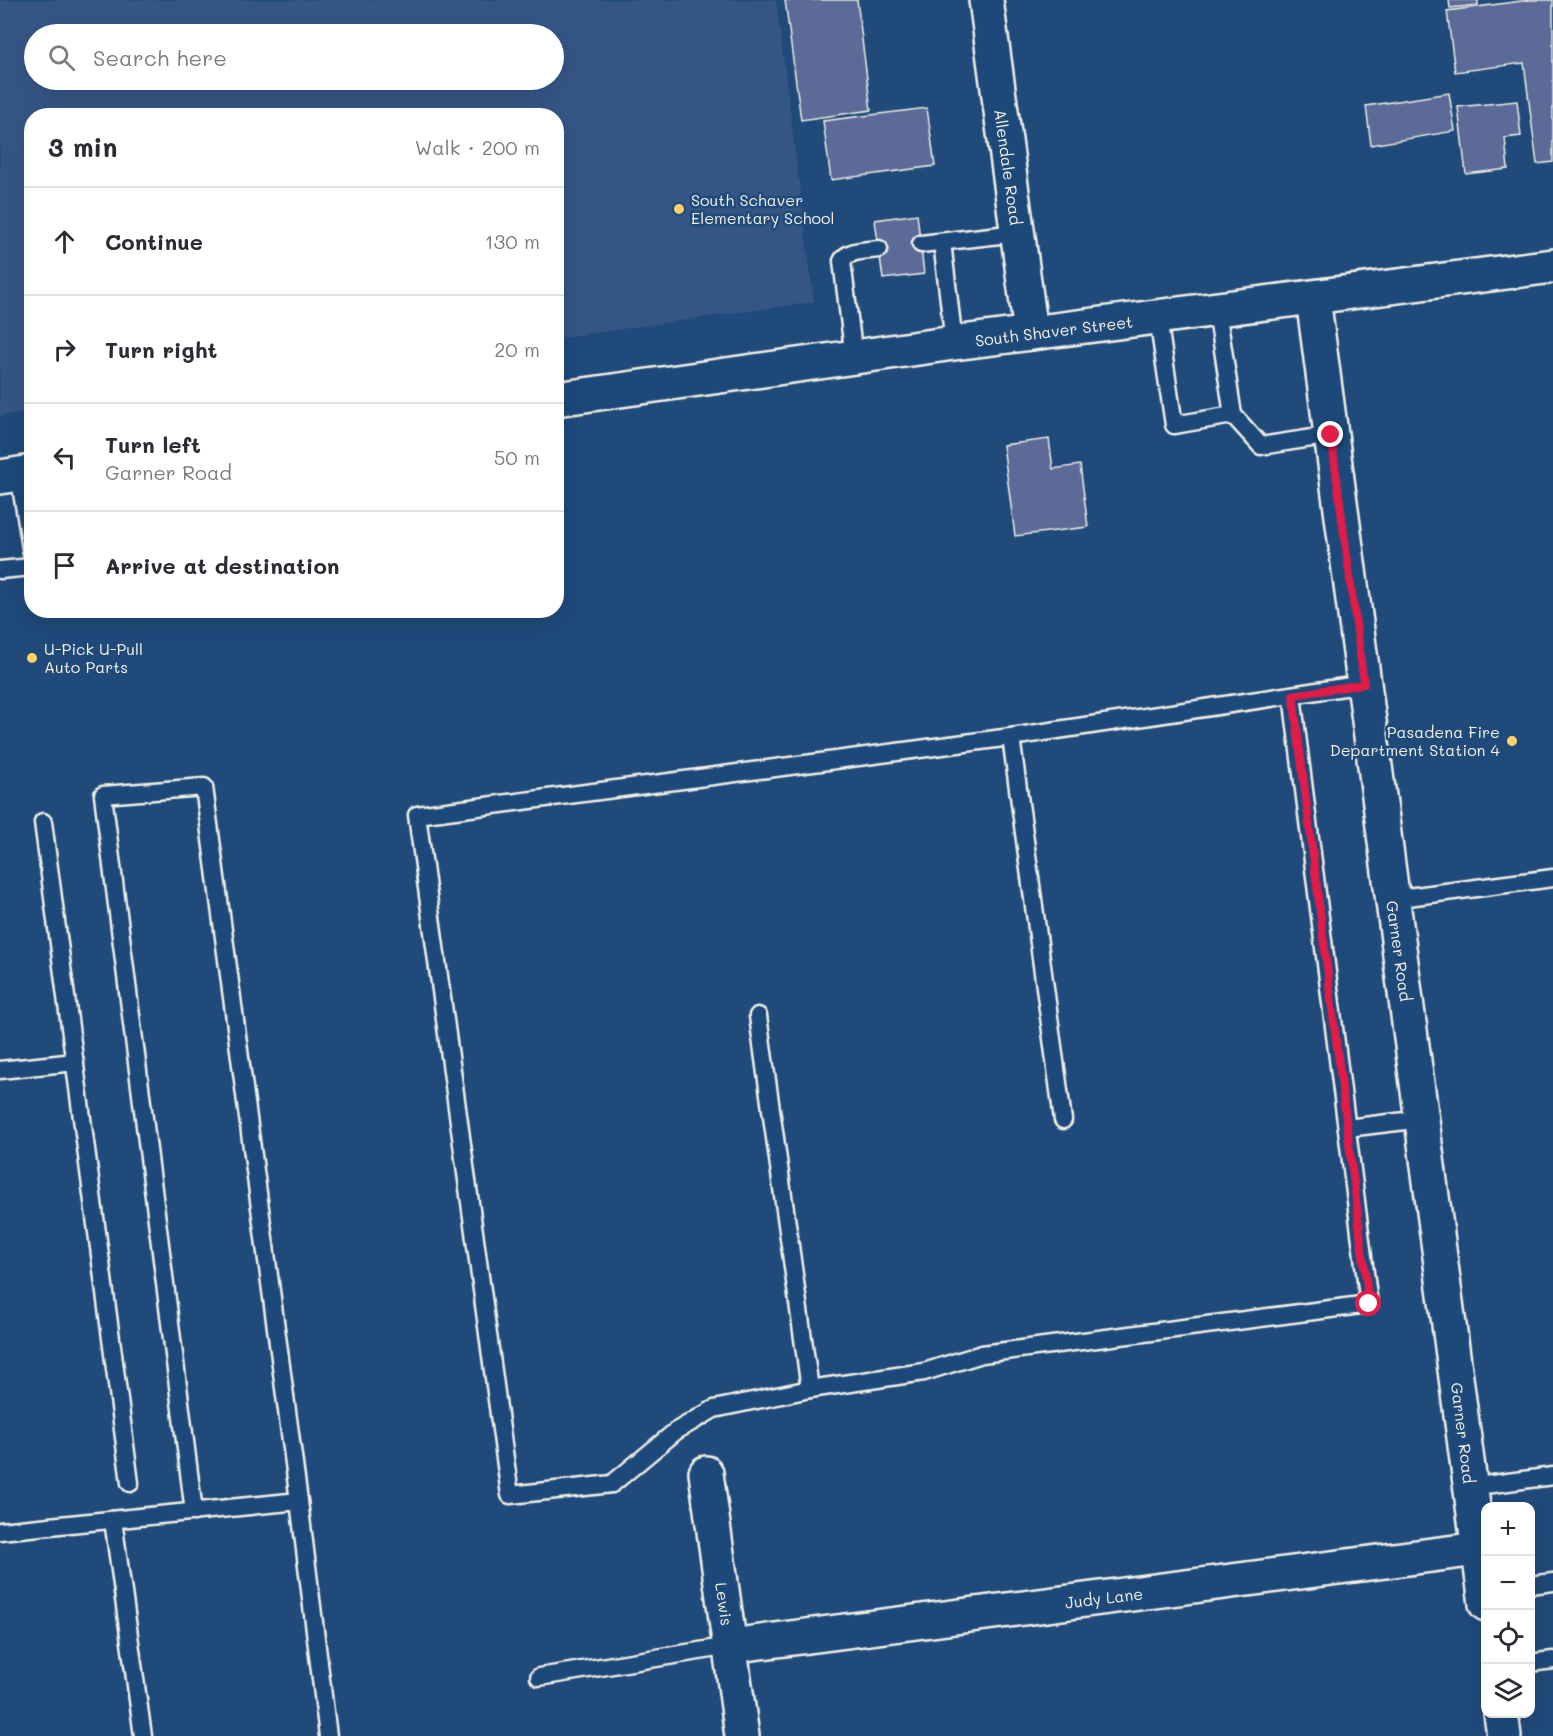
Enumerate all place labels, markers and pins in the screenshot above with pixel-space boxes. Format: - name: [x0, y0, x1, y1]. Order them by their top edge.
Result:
- place label: South Schaver Elementary School: [691, 189, 835, 228]
- marker: South Schaver Elementary School: [672, 202, 686, 216]
- place label: U-Pick U-Pull Auto Parts: [44, 638, 143, 677]
- marker: U-Pick U-Pull Auto Parts: [25, 651, 39, 665]
- place label: Pasadena Fire Department Station 4: [1330, 721, 1501, 760]
- marker: Pasadena Fire Department Station 4: [1505, 734, 1519, 748]

